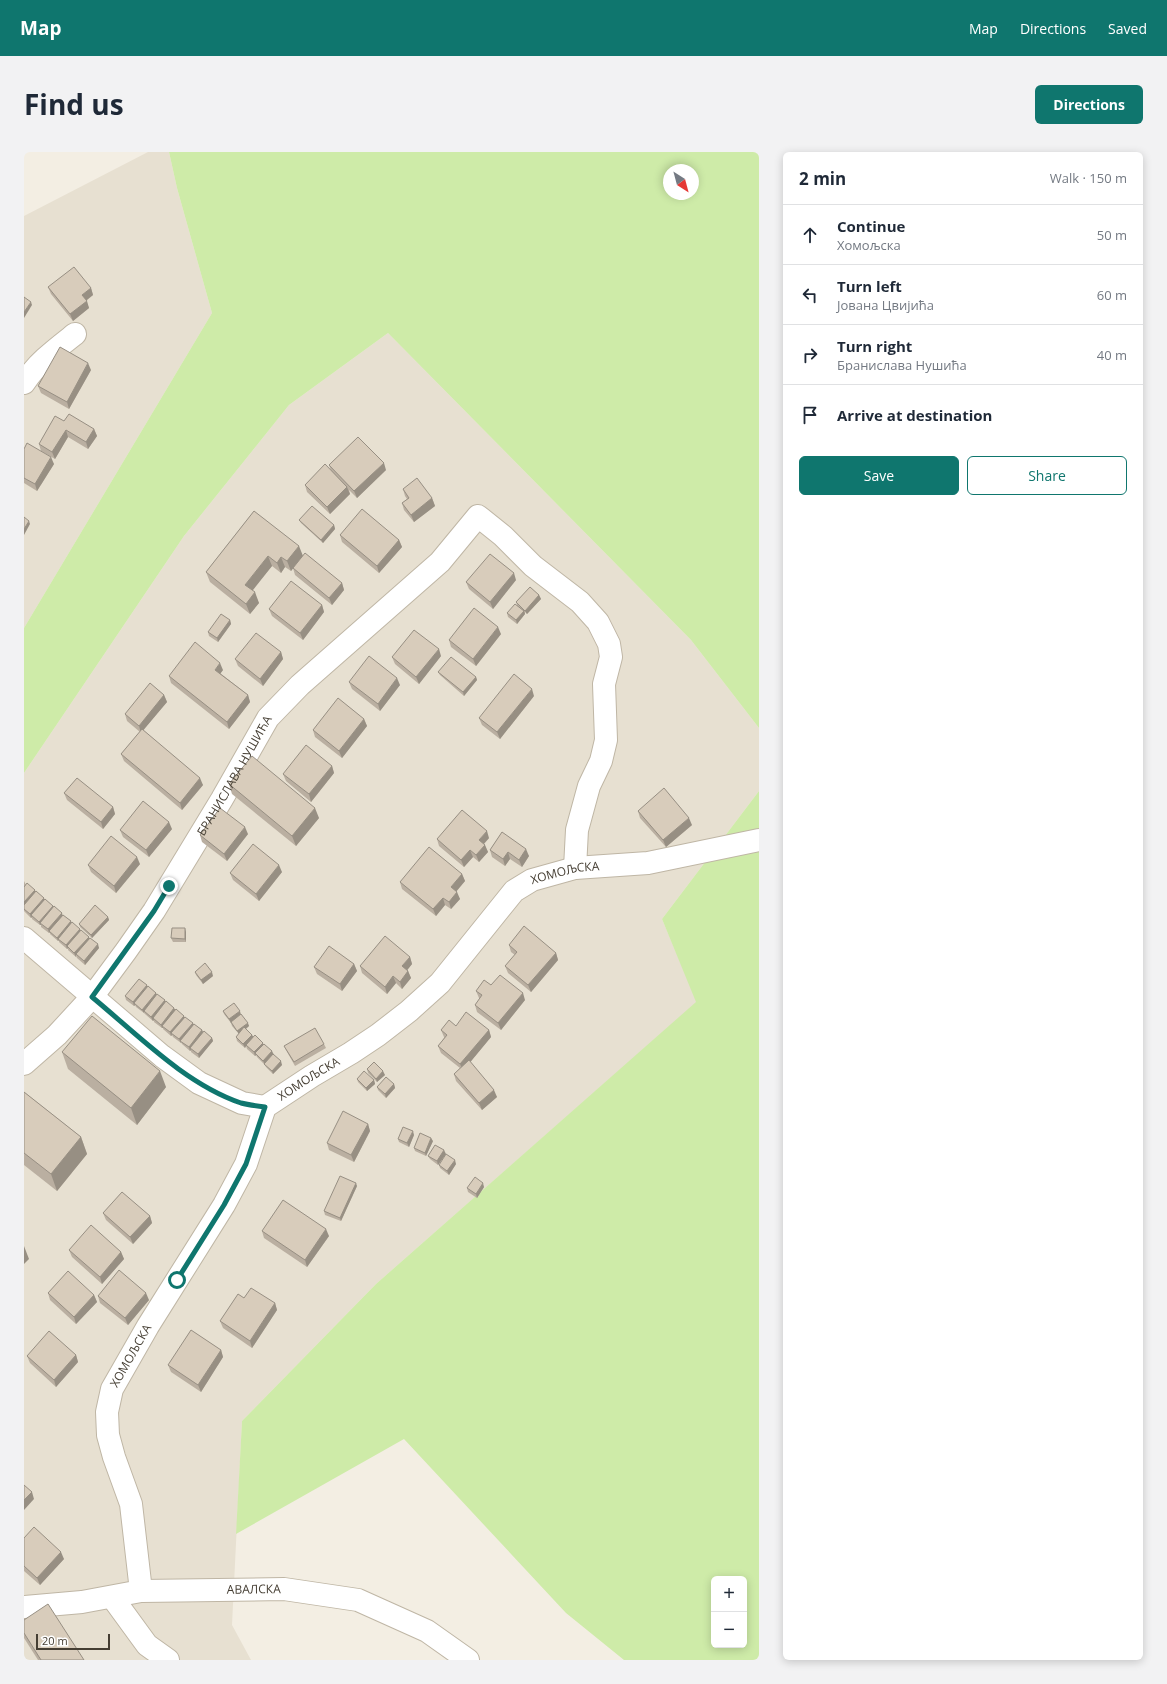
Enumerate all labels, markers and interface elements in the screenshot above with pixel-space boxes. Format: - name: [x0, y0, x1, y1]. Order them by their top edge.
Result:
- text: Map: [20, 15, 61, 41]
- text: Map: [969, 19, 998, 38]
- text: Directions: [1020, 19, 1086, 38]
- text: Saved: [1108, 19, 1147, 38]
- text: Find us: [24, 85, 124, 123]
- button: Directions: [1035, 85, 1143, 124]
- north arrow: [663, 164, 699, 200]
- text: 2 min: [799, 167, 846, 190]
- text: Walk · 150 m: [1050, 169, 1127, 187]
- text: Continue: [837, 216, 905, 236]
- icon: ahead: [799, 224, 821, 246]
- text: 50 m: [1097, 226, 1127, 244]
- text: Хомољска: [837, 236, 901, 254]
- text: Turn left: [837, 276, 902, 296]
- icon: left: [799, 284, 821, 306]
- text: 60 m: [1097, 286, 1127, 304]
- text: Јована Цвијића: [837, 296, 934, 314]
- text: Turn right: [837, 336, 912, 356]
- icon: right: [799, 344, 821, 366]
- text: 40 m: [1097, 346, 1127, 364]
- text: Бранислава Нушића: [837, 356, 967, 374]
- icon: arrive: [799, 404, 821, 426]
- text: Arrive at destination: [837, 405, 992, 425]
- button: Save: [799, 456, 959, 495]
- button: Share: [967, 456, 1127, 495]
- street label: БРАНИСЛАВА НУШИЋА: [193, 712, 276, 839]
- street label: ХОМОЉСКА: [528, 857, 600, 888]
- route end: [160, 877, 178, 895]
- street label: ХОМОЉСКА: [274, 1052, 343, 1104]
- route start: [168, 1271, 186, 1289]
- street label: ХОМОЉСКА: [106, 1321, 155, 1390]
- map controls: [711, 1576, 747, 1648]
- button: +: [711, 1576, 747, 1612]
- street label: АВАЛСКА: [227, 1580, 281, 1598]
- button: −: [711, 1612, 747, 1648]
- scale bar: [36, 1632, 110, 1651]
- text: 20 m: [42, 1633, 68, 1648]

